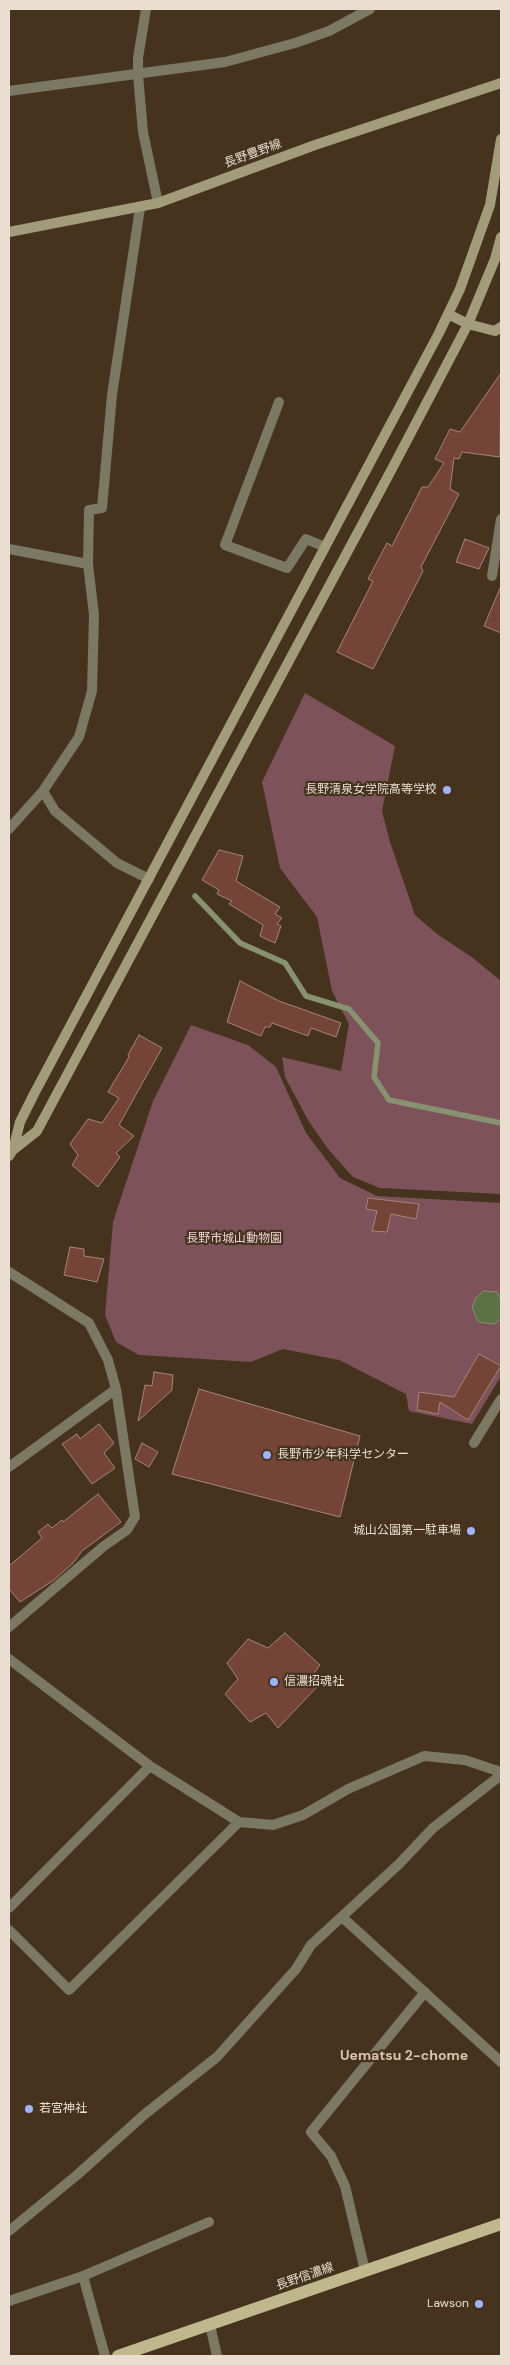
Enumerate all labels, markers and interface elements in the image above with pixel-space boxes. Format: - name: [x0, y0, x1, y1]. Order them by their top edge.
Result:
- street label: 長野豊野線: [222, 137, 284, 171]
- place label: 長野清泉女学院高等学校: [305, 783, 437, 797]
- marker: 長野清泉女学院高等学校: [441, 784, 453, 796]
- park label: 長野市城山動物園: [186, 1232, 282, 1246]
- place label: 長野市少年科学センター: [277, 1448, 409, 1462]
- marker: 長野市少年科学センター: [261, 1449, 273, 1461]
- place label: 城山公園第一駐車場: [353, 1524, 461, 1538]
- marker: 城山公園第一駐車場: [465, 1525, 477, 1537]
- place label: 信濃招魂社: [284, 1675, 344, 1689]
- marker: 信濃招魂社: [268, 1676, 280, 1688]
- district label: Uematsu 2-chome: [340, 2048, 468, 2064]
- place label: 若宮神社: [39, 2102, 87, 2116]
- marker: 若宮神社: [23, 2103, 35, 2115]
- street label: 長野信濃線: [274, 2260, 336, 2294]
- place label: Lawson: [427, 2297, 469, 2311]
- marker: Lawson: [473, 2298, 485, 2310]

